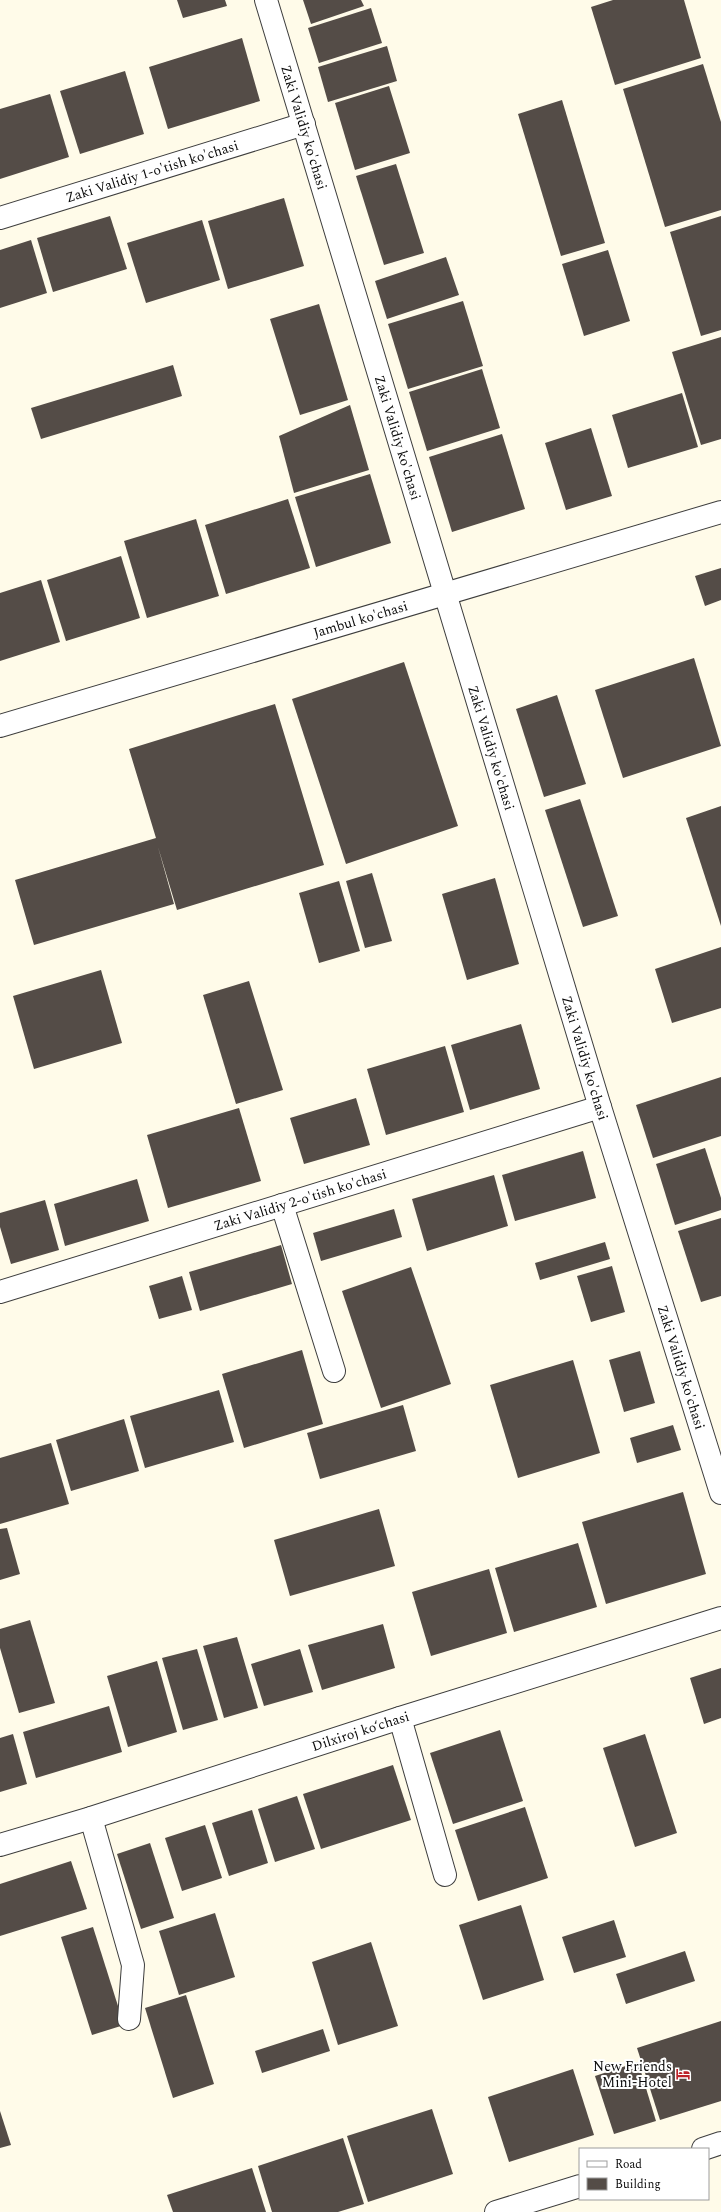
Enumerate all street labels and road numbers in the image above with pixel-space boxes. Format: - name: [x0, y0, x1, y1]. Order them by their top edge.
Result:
- street label: Zaki Validiy ko'chasi: [275, 62, 333, 192]
- street label: Zaki Validiy 1-o'tish ko'chasi: [63, 135, 241, 208]
- street label: Zaki Validiy ko'chasi: [369, 373, 426, 503]
- street label: Jambul ko'chasi: [311, 596, 410, 643]
- street label: Zaki Validiy ko'chasi: [462, 683, 520, 813]
- street label: Zaki Validiy ko'chasi: [556, 993, 614, 1123]
- street label: Zaki Validiy 2-o'tish ko'chasi: [211, 1163, 389, 1237]
- street label: Zaki Validiy ko'chasi: [652, 1302, 710, 1432]
- street label: Dilxiroj ko‘chasi: [309, 1706, 412, 1757]

